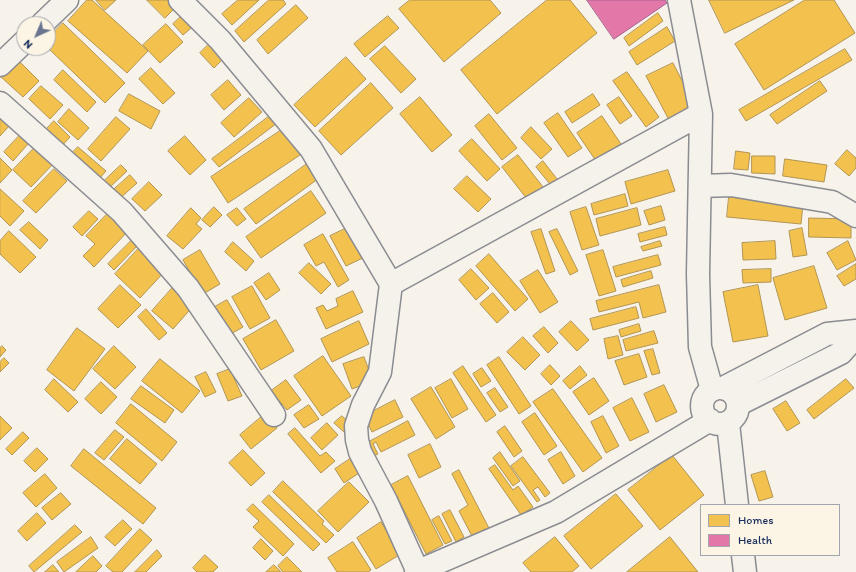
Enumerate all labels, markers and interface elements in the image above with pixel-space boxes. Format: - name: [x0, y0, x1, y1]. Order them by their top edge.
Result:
- north arrow: [16, 16, 56, 56]
- text: N: [21, 37, 35, 52]
- legend: [700, 504, 840, 556]
- text: Homes: [738, 513, 774, 527]
- text: Health: [738, 533, 772, 547]

